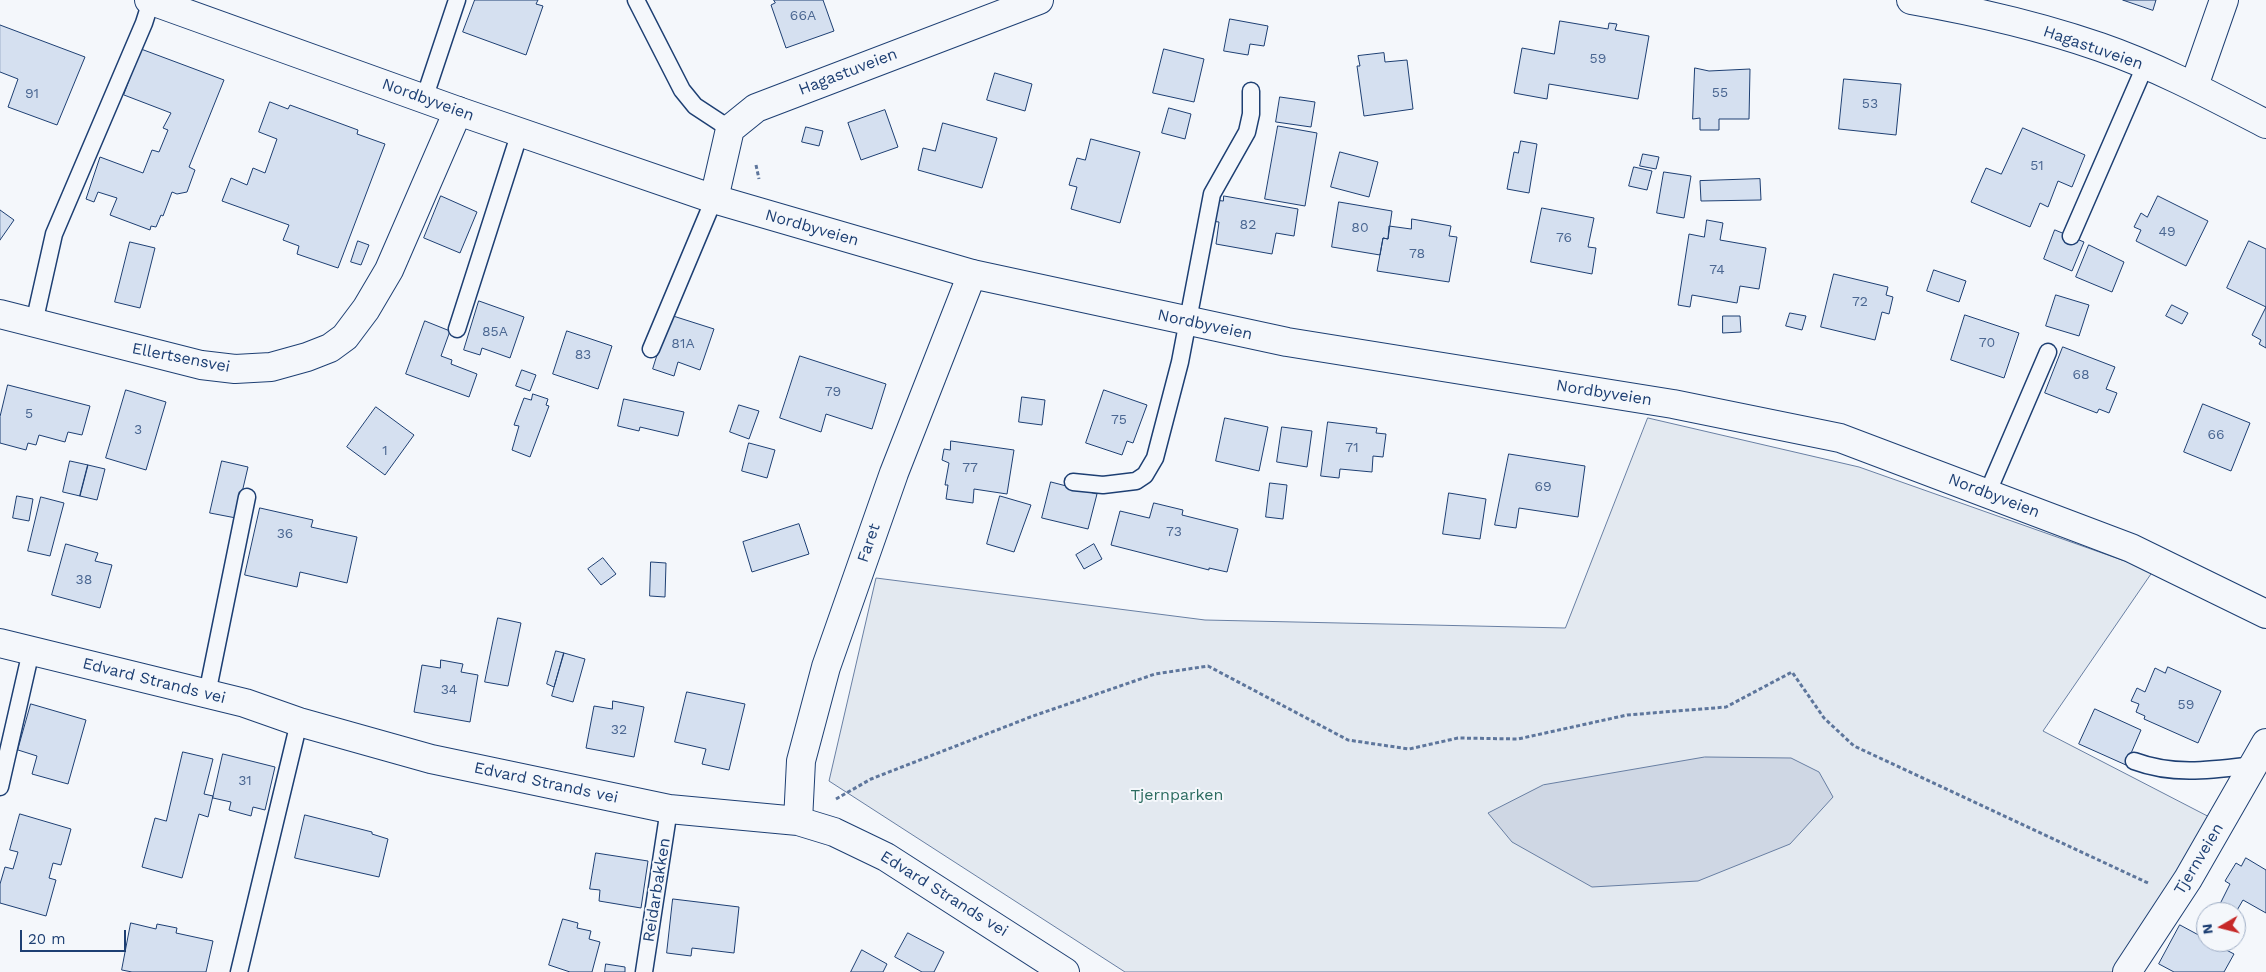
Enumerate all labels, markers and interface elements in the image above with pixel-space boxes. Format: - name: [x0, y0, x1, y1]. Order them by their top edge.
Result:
- house number: 66A: [790, 8, 816, 24]
- street label: Hagastuveien: [2041, 22, 2145, 74]
- street label: Hagastuveien: [796, 44, 900, 100]
- house number: 59: [1590, 51, 1606, 67]
- street label: Nordbyveien: [379, 74, 477, 126]
- house number: 55: [1712, 85, 1728, 101]
- house number: 91: [25, 86, 39, 102]
- house number: 53: [1862, 96, 1878, 112]
- house number: 51: [2030, 158, 2044, 174]
- street label: Nordbyveien: [763, 205, 861, 251]
- house number: 82: [1240, 217, 1256, 233]
- house number: 80: [1351, 220, 1369, 236]
- house number: 49: [2158, 224, 2176, 240]
- house number: 76: [1556, 230, 1572, 246]
- house number: 78: [1409, 246, 1425, 262]
- house number: 74: [1709, 262, 1725, 278]
- house number: 72: [1852, 294, 1868, 310]
- street label: Nordbyveien: [1156, 306, 1254, 344]
- house number: 85A: [482, 324, 508, 340]
- house number: 70: [1979, 335, 1995, 351]
- house number: 81A: [671, 336, 695, 352]
- street label: Ellertsensvei: [130, 339, 232, 377]
- house number: 83: [575, 347, 591, 363]
- house number: 68: [2072, 367, 2090, 383]
- street label: Nordbyveien: [1555, 376, 1653, 410]
- house number: 79: [825, 384, 841, 400]
- house number: 5: [25, 406, 33, 422]
- house number: 75: [1111, 412, 1127, 428]
- house number: 3: [134, 422, 142, 438]
- house number: 66: [2207, 427, 2225, 443]
- house number: 71: [1345, 440, 1359, 456]
- house number: 1: [382, 443, 388, 459]
- house number: 77: [962, 460, 978, 476]
- street label: Nordbyveien: [1946, 470, 2042, 522]
- house number: 69: [1534, 479, 1552, 495]
- street label: Faret: [853, 521, 885, 565]
- house number: 73: [1166, 524, 1182, 540]
- house number: 36: [277, 526, 293, 542]
- house number: 38: [76, 572, 92, 588]
- street label: Edvard Strands vei: [80, 654, 228, 708]
- house number: 34: [441, 682, 457, 698]
- house number: 59: [2178, 697, 2194, 713]
- house number: 32: [611, 722, 627, 738]
- street label: Edvard Strands vei: [472, 758, 620, 808]
- house number: 31: [238, 773, 252, 789]
- park label: Tjernparken: [1131, 785, 1223, 805]
- street label: Tjernveien: [2170, 820, 2228, 898]
- street label: Reidarbakken: [639, 836, 675, 944]
- street label: Edvard Strands vei: [877, 847, 1011, 941]
- north arrow: [2196, 902, 2246, 952]
- scale bar: [22, 920, 129, 952]
- text: N: [2198, 923, 2216, 935]
- text: 20 m: [28, 930, 66, 948]

